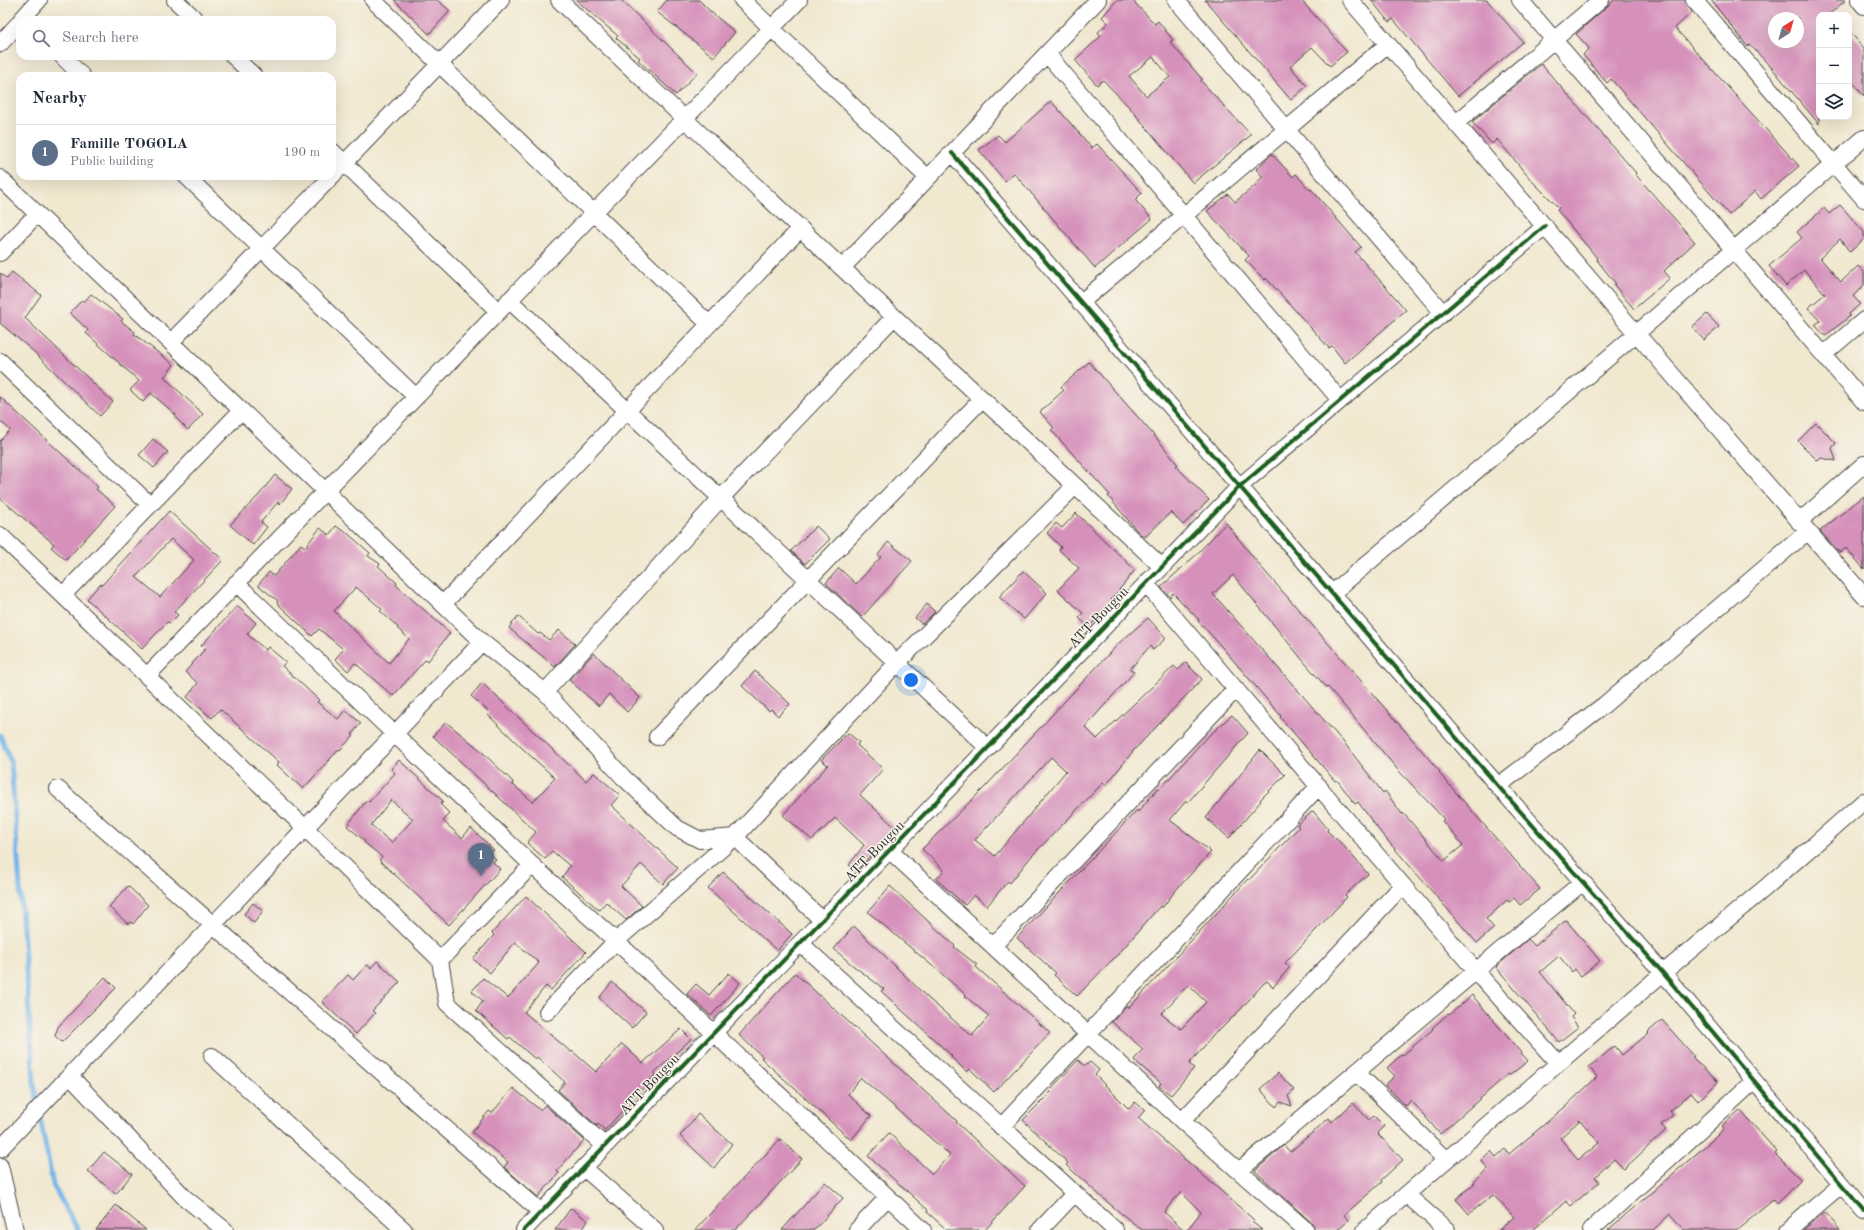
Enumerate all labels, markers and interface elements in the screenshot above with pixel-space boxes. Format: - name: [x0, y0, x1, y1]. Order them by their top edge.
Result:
- north arrow: [1768, 12, 1804, 48]
- map controls: [1816, 12, 1852, 120]
- button: +: [1816, 12, 1852, 48]
- search box: [16, 16, 336, 60]
- icon: search: [30, 27, 52, 49]
- text: Search here: [62, 31, 139, 46]
- button: −: [1816, 48, 1852, 84]
- button: layers: [1816, 84, 1852, 120]
- text: Nearby: [32, 90, 87, 107]
- text: Famille TOGOLA: [70, 137, 188, 152]
- text: 1: [41, 146, 49, 159]
- text: 190 m: [283, 146, 320, 159]
- text: Public building: [70, 155, 154, 168]
- street label: ATT Bougou: [1066, 584, 1132, 651]
- your location: [901, 670, 921, 690]
- street label: ATT Bougou: [842, 818, 908, 885]
- pin: 1: [468, 843, 494, 876]
- street label: ATT Bougou: [617, 1051, 683, 1118]

